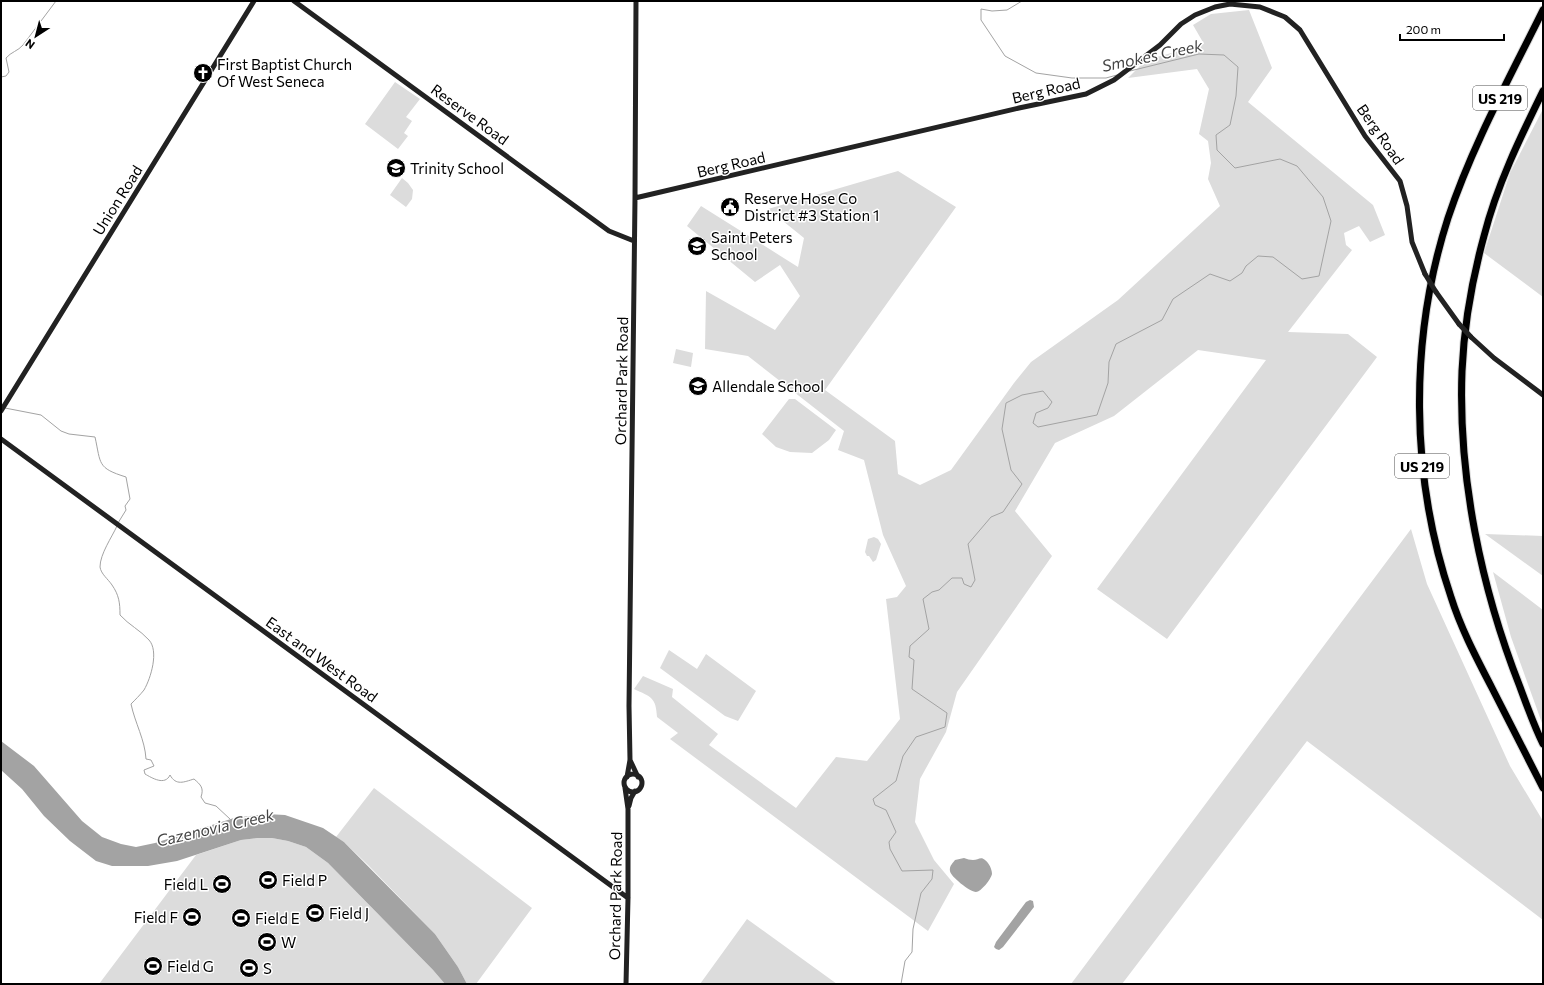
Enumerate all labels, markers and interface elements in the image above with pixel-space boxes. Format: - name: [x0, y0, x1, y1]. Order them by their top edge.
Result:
- north arrow: [16, 16, 56, 56]
- scale bar: [1400, 16, 1504, 42]
- text: 200 m: [1406, 22, 1441, 36]
- water label: Smokes Creek: [1100, 35, 1204, 75]
- text: N: [23, 37, 37, 52]
- place label: First Baptist Church Of West Seneca: [217, 55, 352, 90]
- church icon: First Baptist Church Of West Seneca: [192, 62, 214, 84]
- street label: Berg Road: [1010, 73, 1082, 107]
- street label: Reserve Road: [428, 80, 512, 148]
- road number: US 219: [1473, 86, 1527, 110]
- street label: Berg Road: [1354, 100, 1408, 168]
- street label: Berg Road: [695, 147, 767, 181]
- school or university icon: Trinity School: [385, 157, 407, 179]
- place label: Trinity School: [410, 159, 504, 177]
- street label: Union Road: [88, 162, 146, 238]
- place label: Reserve Hose Co District #3 Station 1: [744, 189, 879, 224]
- public building icon: Reserve Hose Co District #3 Station 1: [719, 196, 741, 218]
- place label: Saint Peters School: [711, 228, 793, 263]
- school or university icon: Saint Peters School: [686, 235, 708, 257]
- street label: Orchard Park Road: [611, 317, 631, 445]
- school or university icon: Allendale School: [687, 375, 709, 397]
- place label: Allendale School: [712, 377, 824, 395]
- road number: US 219: [1395, 454, 1449, 478]
- street label: East and West Road: [263, 612, 381, 706]
- water label: Cazenovia Creek: [154, 804, 276, 850]
- street label: Orchard Park Road: [605, 832, 625, 960]
- sports icon: Field P: [257, 869, 279, 891]
- place label: Field P: [282, 871, 327, 889]
- sports icon: Field L: [211, 873, 233, 895]
- place label: Field L: [164, 875, 208, 893]
- sports icon: Field J: [304, 902, 326, 924]
- place label: Field J: [329, 904, 369, 922]
- sports icon: Field F: [181, 906, 203, 928]
- sports icon: Field E: [230, 907, 252, 929]
- place label: Field F: [134, 908, 178, 926]
- place label: Field E: [255, 909, 300, 927]
- sports icon: W: [256, 931, 278, 953]
- place label: W: [281, 933, 296, 951]
- sports icon: Field G: [142, 955, 164, 977]
- place label: Field G: [167, 957, 214, 975]
- sports icon: S: [238, 957, 260, 979]
- place label: S: [263, 959, 272, 977]

